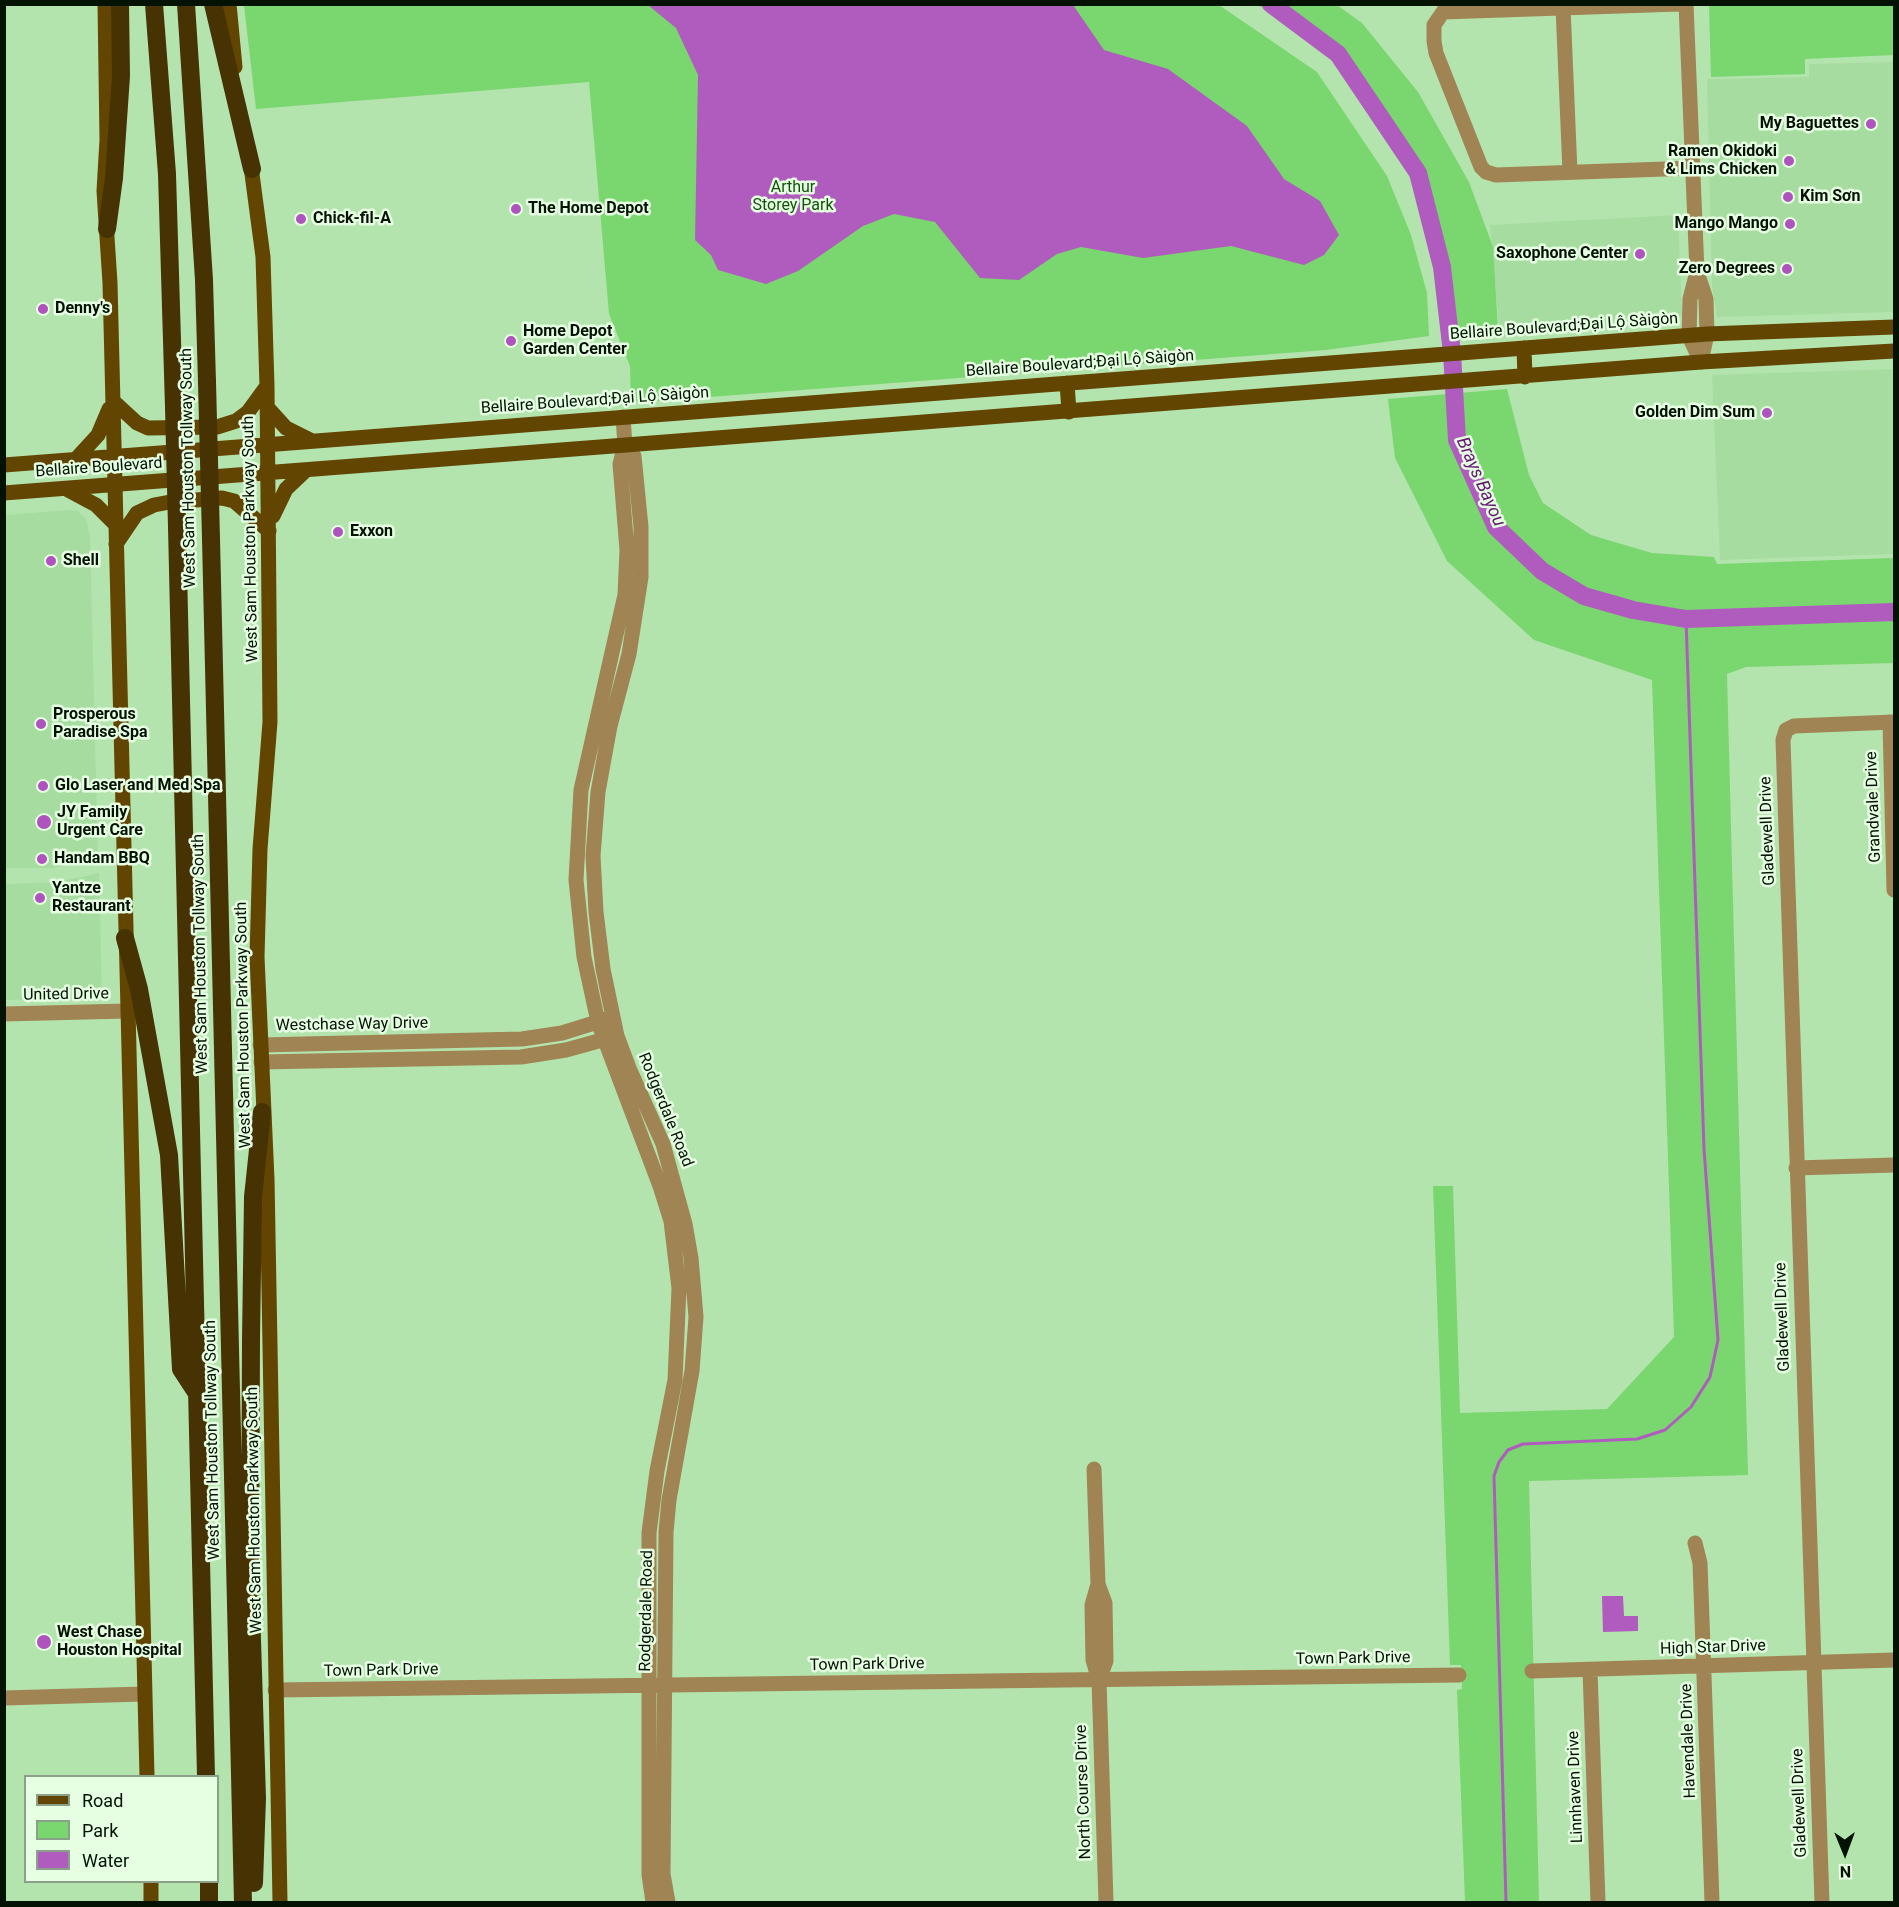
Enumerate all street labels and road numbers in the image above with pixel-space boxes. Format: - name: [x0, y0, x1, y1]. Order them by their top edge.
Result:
- street label: Bellaire Boulevard;Đại Lộ Sàigòn: [1449, 309, 1679, 345]
- street label: Bellaire Boulevard;Đại Lộ Sàigòn: [965, 346, 1195, 382]
- street label: West Sam Houston Tollway South: [177, 348, 201, 588]
- street label: Bellaire Boulevard;Đại Lộ Sàigòn: [480, 383, 710, 419]
- street label: West Sam Houston Parkway South: [239, 416, 263, 662]
- street label: Bellaire Boulevard: [35, 454, 163, 482]
- street label: Grandvale Drive: [1862, 751, 1886, 863]
- street label: Gladewell Drive: [1757, 776, 1779, 886]
- street label: West Sam Houston Tollway South: [189, 834, 213, 1074]
- street label: West Sam Houston Parkway South: [232, 902, 256, 1148]
- street label: United Drive: [23, 985, 109, 1005]
- street label: Westchase Way Drive: [276, 1014, 428, 1036]
- street label: Rodgerdale Road: [633, 1050, 697, 1170]
- street label: Gladewell Drive: [1772, 1262, 1794, 1372]
- street label: West Sam Houston Tollway South: [201, 1320, 225, 1560]
- street label: West Sam Houston Parkway South: [243, 1387, 267, 1633]
- street label: Rodgerdale Road: [636, 1550, 658, 1672]
- street label: High Star Drive: [1660, 1637, 1766, 1659]
- street label: Town Park Drive: [1295, 1648, 1411, 1670]
- street label: Town Park Drive: [809, 1654, 925, 1676]
- street label: Town Park Drive: [323, 1660, 439, 1682]
- street label: Havendale Drive: [1677, 1683, 1701, 1799]
- street label: North Course Drive: [1072, 1724, 1096, 1860]
- street label: Linnhaven Drive: [1564, 1730, 1588, 1844]
- street label: Gladewell Drive: [1789, 1748, 1811, 1858]

